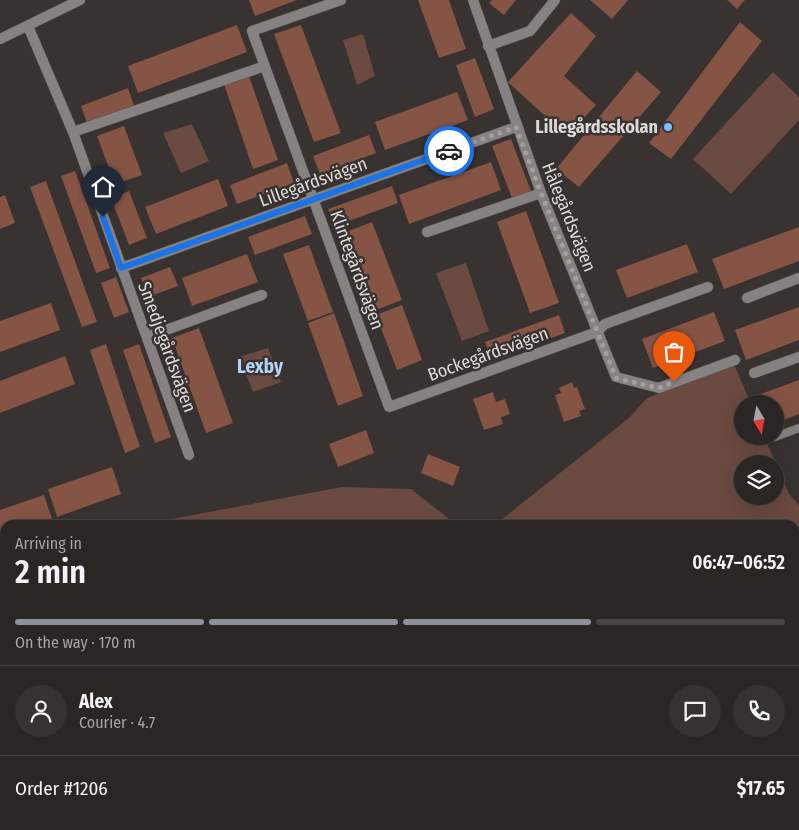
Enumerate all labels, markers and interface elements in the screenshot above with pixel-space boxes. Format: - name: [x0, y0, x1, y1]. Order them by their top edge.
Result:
- place label: Lillegårdsskolan: [535, 116, 658, 138]
- marker: Lillegårdsskolan: [662, 121, 674, 133]
- courier: [424, 126, 474, 176]
- icon: car: [435, 137, 463, 165]
- street label: Lillegårdsvägen: [256, 152, 370, 212]
- street label: Hålegårdsvägen: [537, 159, 601, 275]
- pin: [82, 166, 124, 217]
- icon: home: [89, 173, 117, 201]
- street label: Klintegårdsvägen: [325, 207, 389, 333]
- street label: Smedjegårdsvägen: [133, 279, 201, 415]
- street label: Bockegårdsvägen: [425, 322, 551, 386]
- pin: [653, 331, 695, 382]
- icon: bag: [660, 338, 688, 366]
- district label: Lexby: [237, 355, 284, 378]
- north arrow: [734, 395, 784, 445]
- map controls: [734, 395, 784, 505]
- button: layers: [734, 455, 784, 505]
- text: Arriving in: [15, 534, 82, 553]
- text: 06:47–06:52: [692, 551, 785, 574]
- text: 2 min: [15, 553, 86, 591]
- text: On the way · 170 m: [15, 633, 135, 652]
- button: person: [15, 685, 67, 737]
- button: chat: [669, 685, 721, 737]
- button: phone: [733, 685, 785, 737]
- text: Alex: [79, 690, 113, 713]
- text: Courier · 4.7: [79, 713, 155, 732]
- text: Order #1206: [15, 777, 108, 800]
- text: $17.65: [737, 777, 785, 800]

